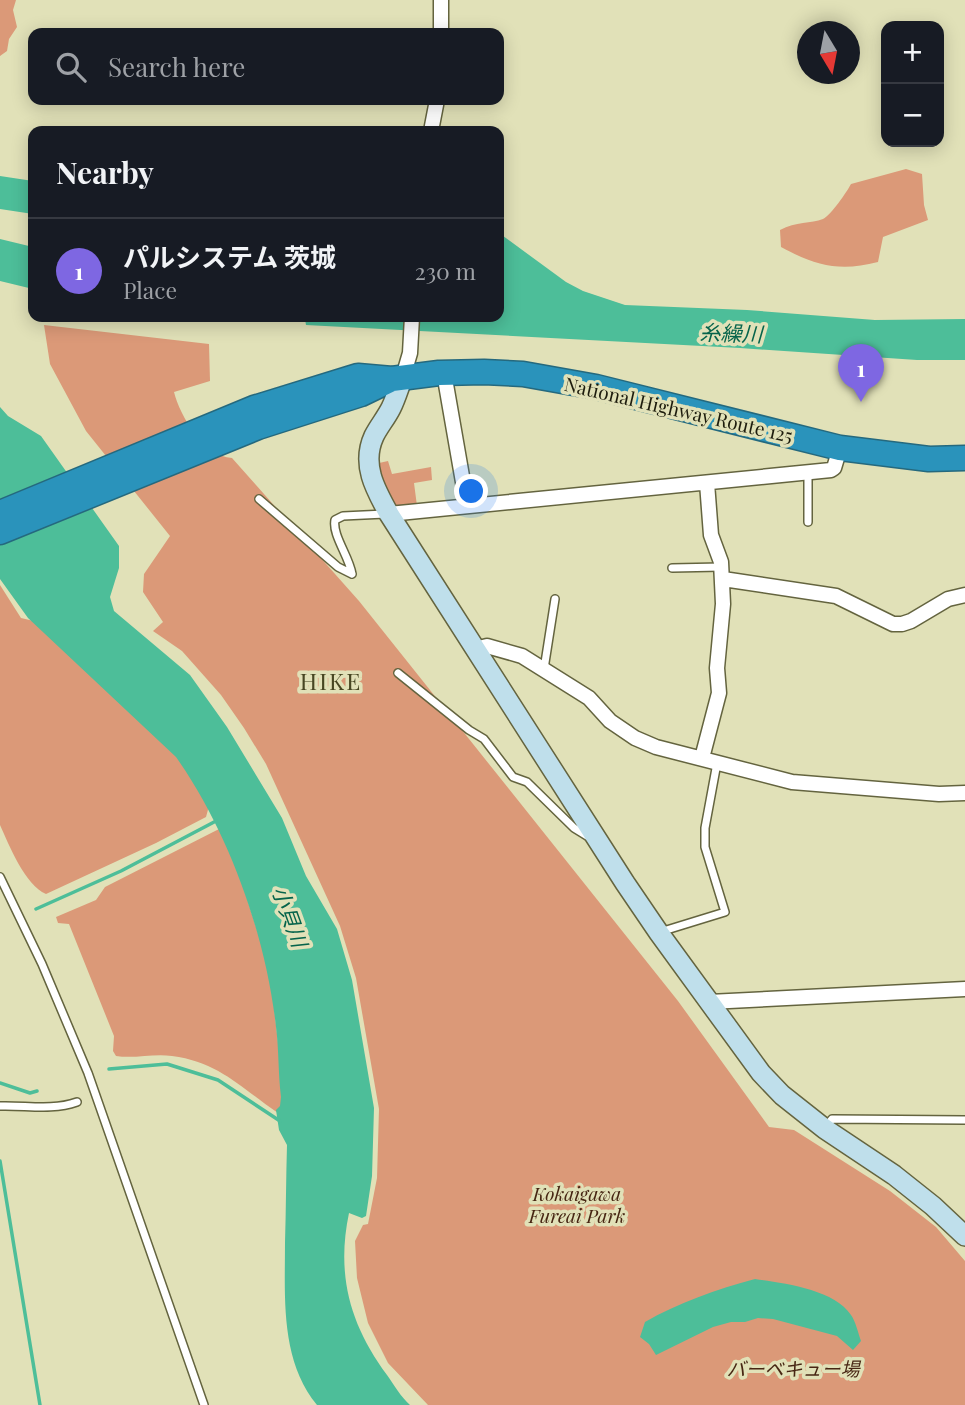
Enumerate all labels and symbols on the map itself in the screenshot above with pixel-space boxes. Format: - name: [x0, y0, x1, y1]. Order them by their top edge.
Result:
- north arrow: [797, 21, 860, 84]
- water label: 糸繰川: [699, 317, 765, 347]
- pin: 1: [838, 344, 884, 402]
- street label: National Highway Route 125: [562, 370, 796, 448]
- your location: [454, 474, 488, 508]
- district label: HIKE: [300, 665, 362, 696]
- water label: 小貝川: [267, 882, 316, 952]
- park label: Kokaigawa Fureai Park: [528, 1180, 626, 1228]
- park label: バーベキュー場: [726, 1355, 861, 1381]

